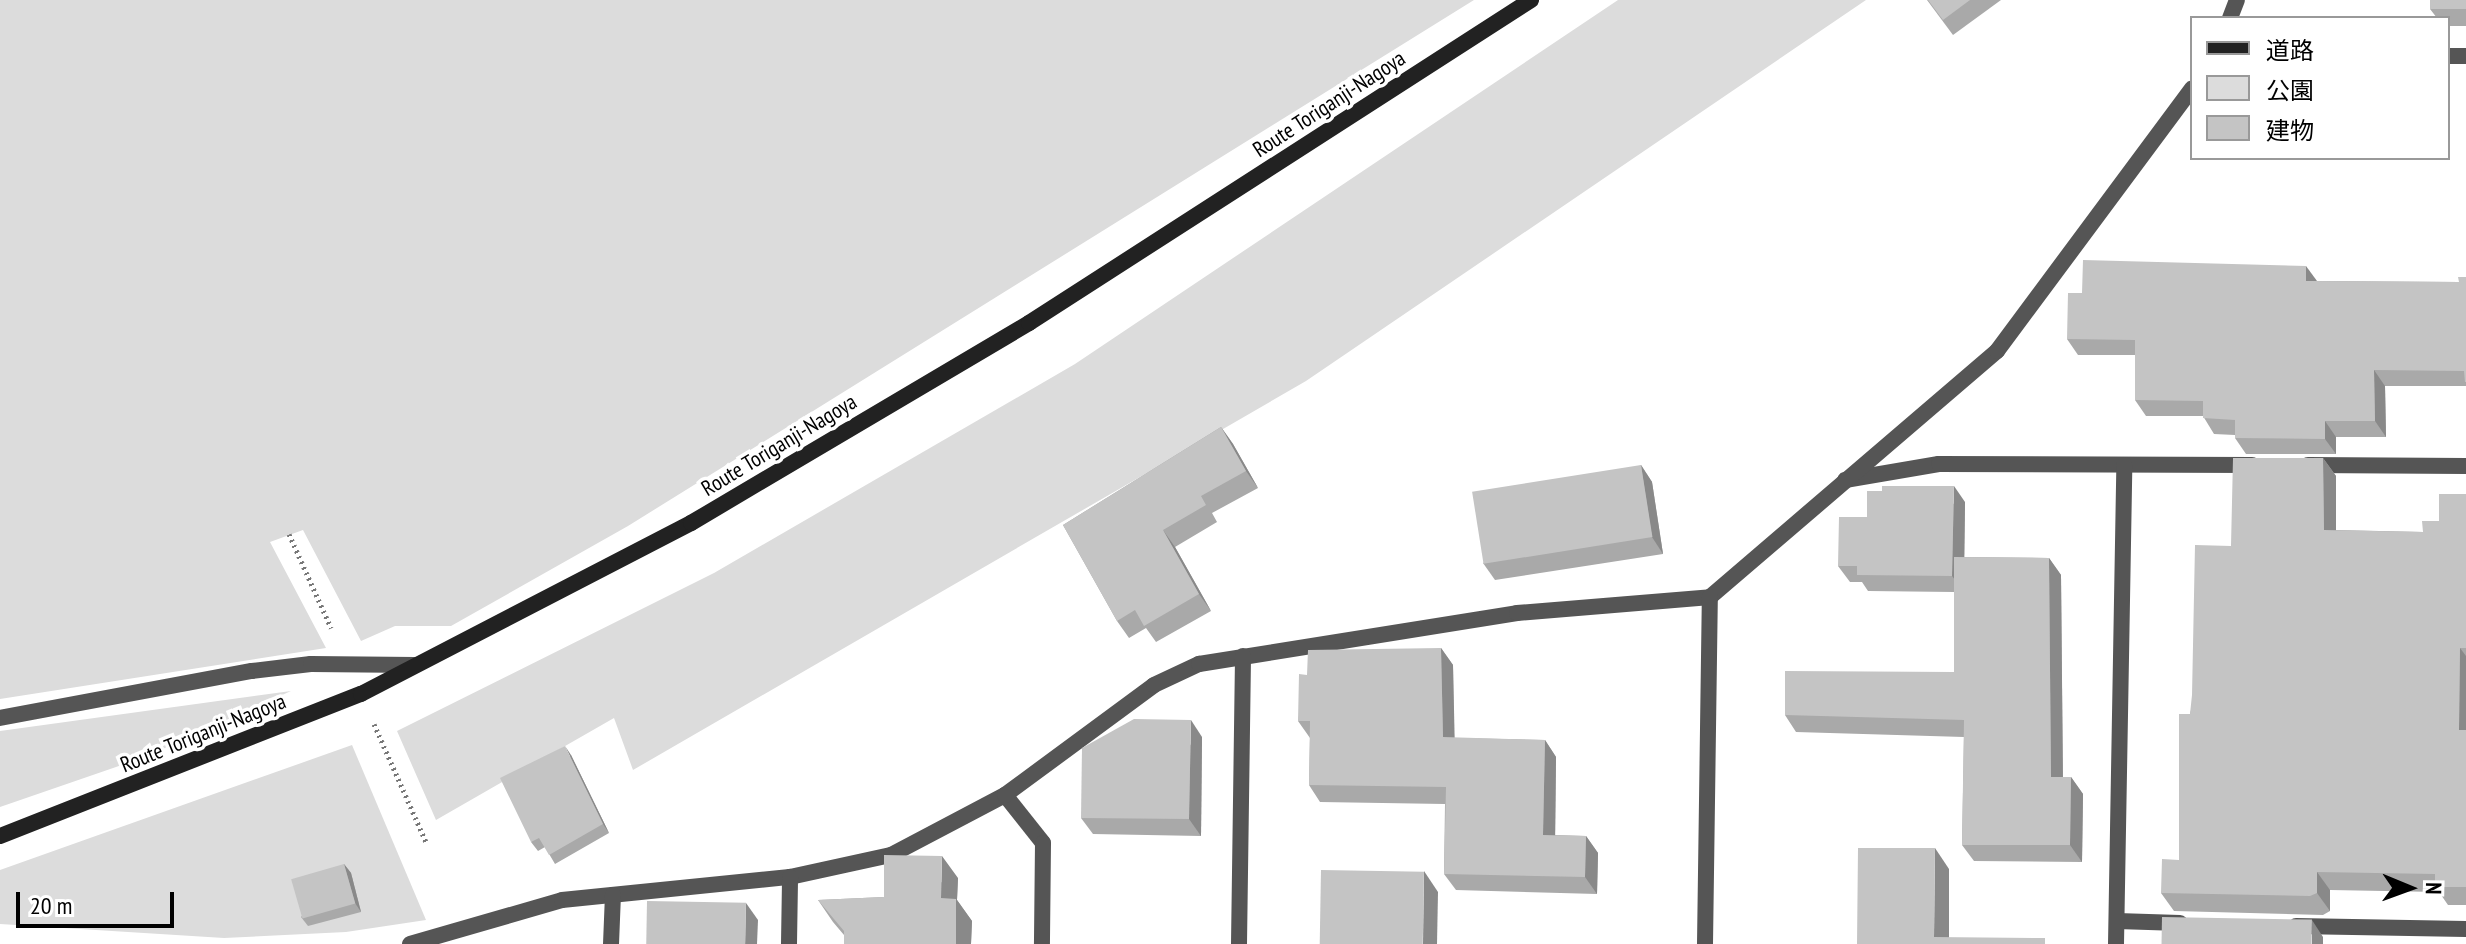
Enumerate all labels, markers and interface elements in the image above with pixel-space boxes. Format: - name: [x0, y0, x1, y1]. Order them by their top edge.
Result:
- legend: [2190, 16, 2450, 160]
- text: 道路: [2266, 35, 2314, 66]
- street label: Route Toriganji-Nagoya: [1248, 45, 1410, 163]
- text: 公園: [2266, 75, 2314, 106]
- text: 建物: [2266, 115, 2314, 146]
- street label: Route Toriganji-Nagoya: [697, 388, 861, 502]
- street label: Route Toriganji-Nagoya: [116, 688, 290, 778]
- north arrow: [2370, 848, 2450, 928]
- scale bar: [20, 876, 178, 926]
- text: N: [2420, 882, 2448, 895]
- text: 20 m: [30, 890, 72, 921]

